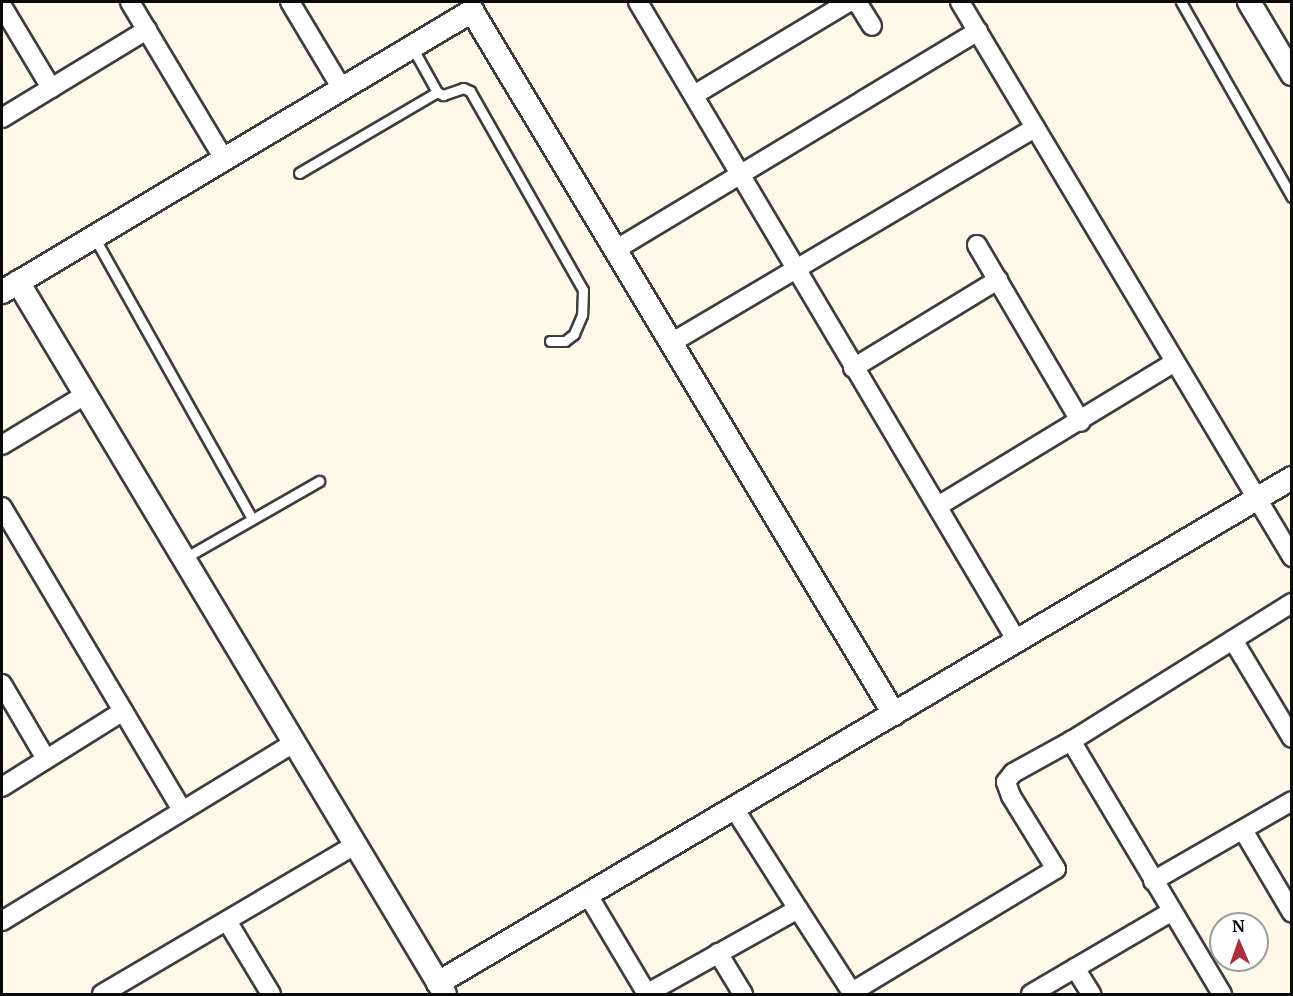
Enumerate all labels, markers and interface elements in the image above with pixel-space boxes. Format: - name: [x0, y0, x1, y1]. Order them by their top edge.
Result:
- north arrow: [1209, 912, 1269, 972]
- text: N: [1232, 916, 1245, 936]

